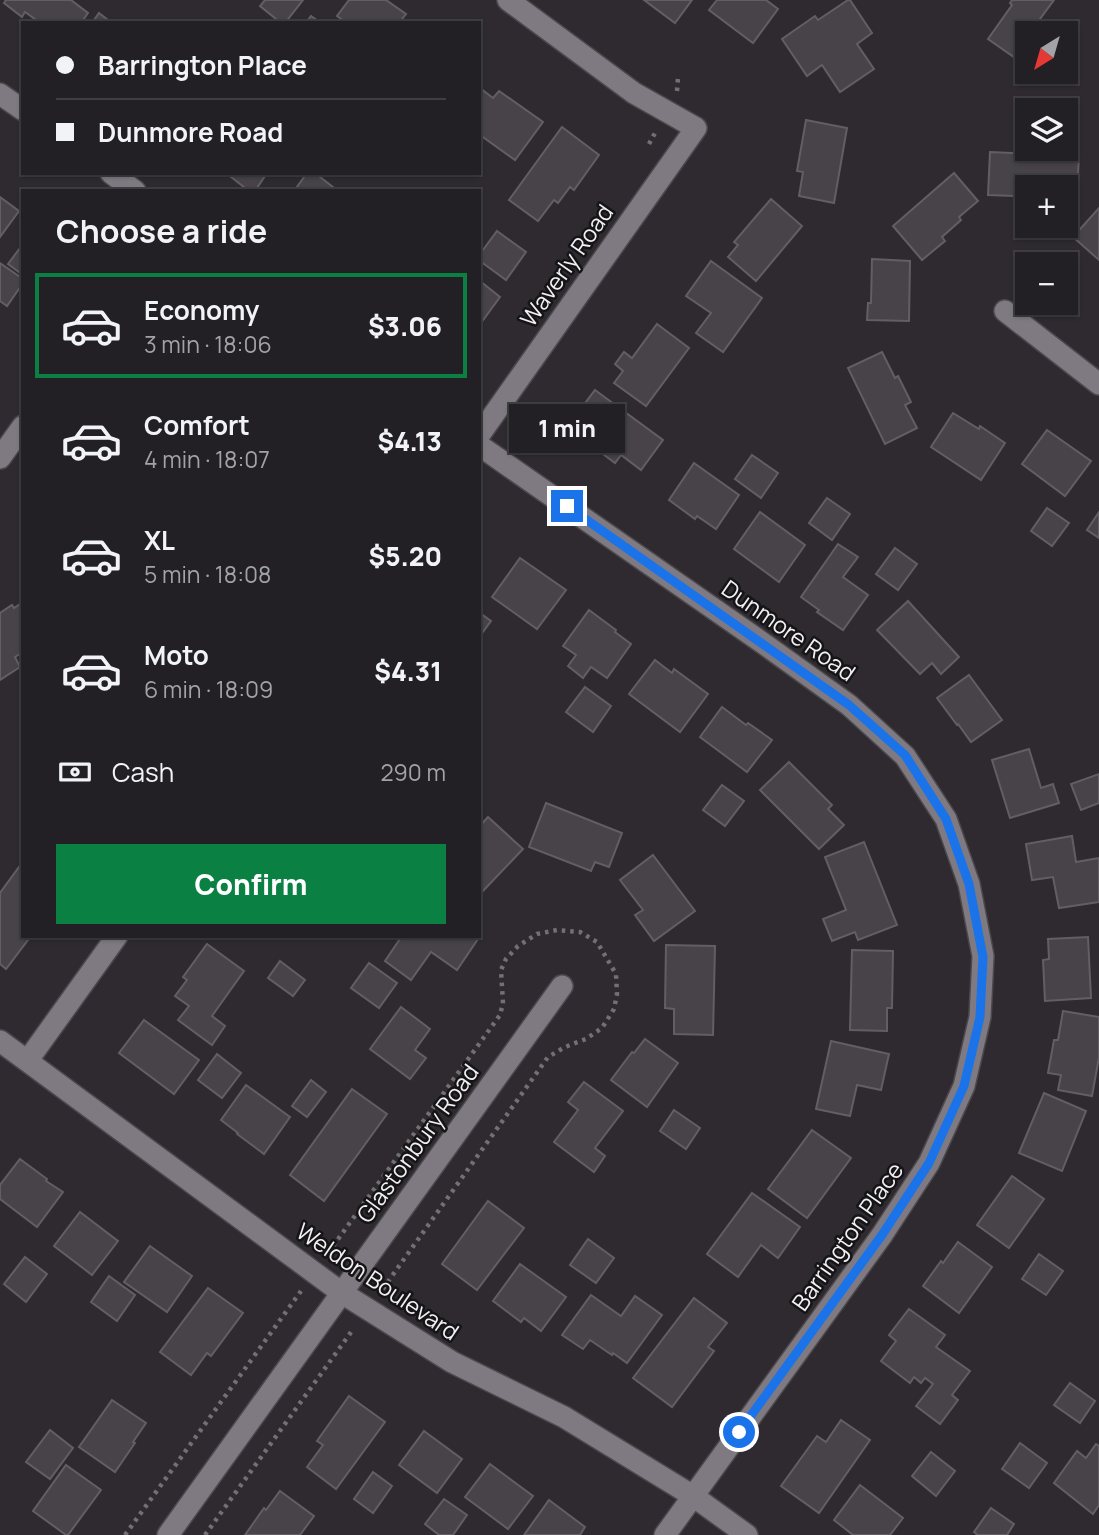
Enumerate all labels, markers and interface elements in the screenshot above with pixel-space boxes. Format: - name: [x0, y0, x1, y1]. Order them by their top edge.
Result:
- north arrow: [1015, 21, 1078, 84]
- map controls: [1015, 21, 1078, 315]
- text: Barrington Place: [98, 47, 307, 83]
- button: layers: [1015, 98, 1078, 161]
- text: Dunmore Road: [98, 114, 283, 150]
- button: +: [1015, 175, 1078, 238]
- street label: Waverly Road: [512, 198, 620, 332]
- text: Choose a ride: [56, 209, 267, 253]
- button: −: [1015, 252, 1078, 315]
- text: Economy: [144, 292, 259, 328]
- icon: car: [60, 294, 123, 357]
- text: $3.06: [368, 308, 442, 344]
- text: 3 min · 18:06: [144, 328, 272, 360]
- callout: 1 min: [509, 405, 625, 454]
- text: Comfort: [144, 407, 250, 443]
- icon: car: [60, 409, 123, 472]
- text: 1 min: [538, 412, 596, 444]
- text: $4.13: [377, 423, 442, 459]
- text: 4 min · 18:07: [144, 443, 270, 475]
- route end: [551, 490, 583, 522]
- text: XL: [144, 522, 175, 558]
- icon: car: [60, 524, 123, 587]
- text: $5.20: [368, 538, 442, 574]
- text: 5 min · 18:08: [144, 558, 271, 590]
- street label: Dunmore Road: [716, 572, 862, 688]
- text: Moto: [144, 637, 209, 673]
- icon: car: [60, 639, 123, 702]
- text: $4.31: [374, 653, 442, 689]
- text: 6 min · 18:09: [144, 673, 273, 705]
- icon: cash: [56, 753, 94, 791]
- text: Cash: [112, 754, 174, 790]
- text: 290 m: [380, 756, 446, 788]
- button: Confirm: [56, 844, 446, 924]
- street label: Glastonbury Road: [348, 1057, 486, 1229]
- street label: Barrington Place: [784, 1155, 910, 1317]
- street label: Weldon Boulevard: [290, 1215, 466, 1347]
- route start: [723, 1416, 755, 1448]

